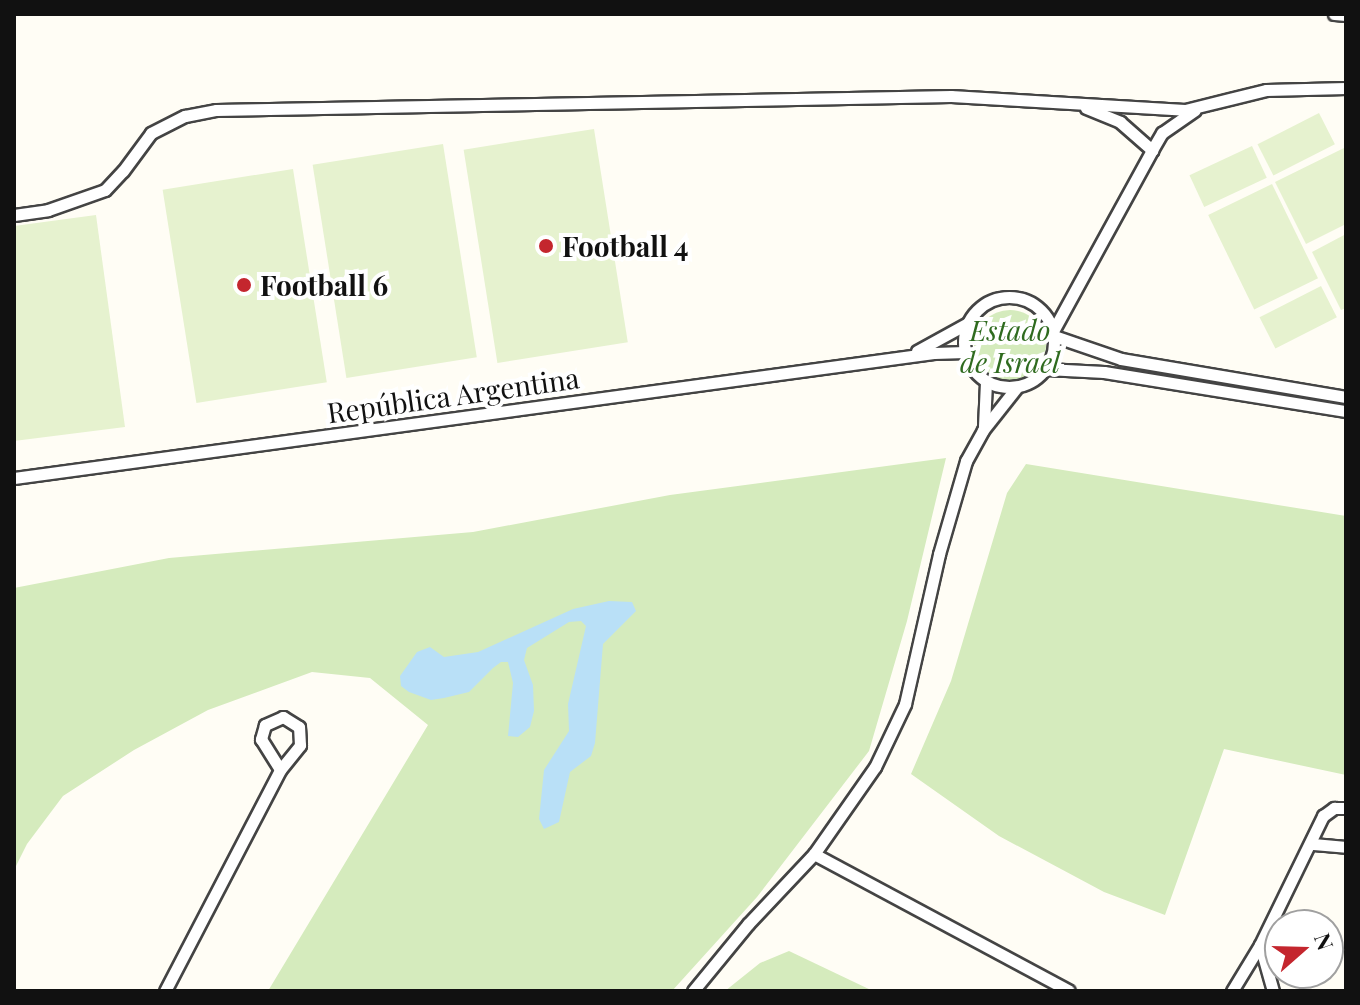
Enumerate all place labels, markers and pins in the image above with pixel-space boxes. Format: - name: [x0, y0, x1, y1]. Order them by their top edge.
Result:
- place label: Football 4: [562, 229, 689, 263]
- marker: Football 4: [537, 237, 555, 255]
- place label: Football 6: [260, 268, 388, 302]
- marker: Football 6: [235, 276, 253, 294]

